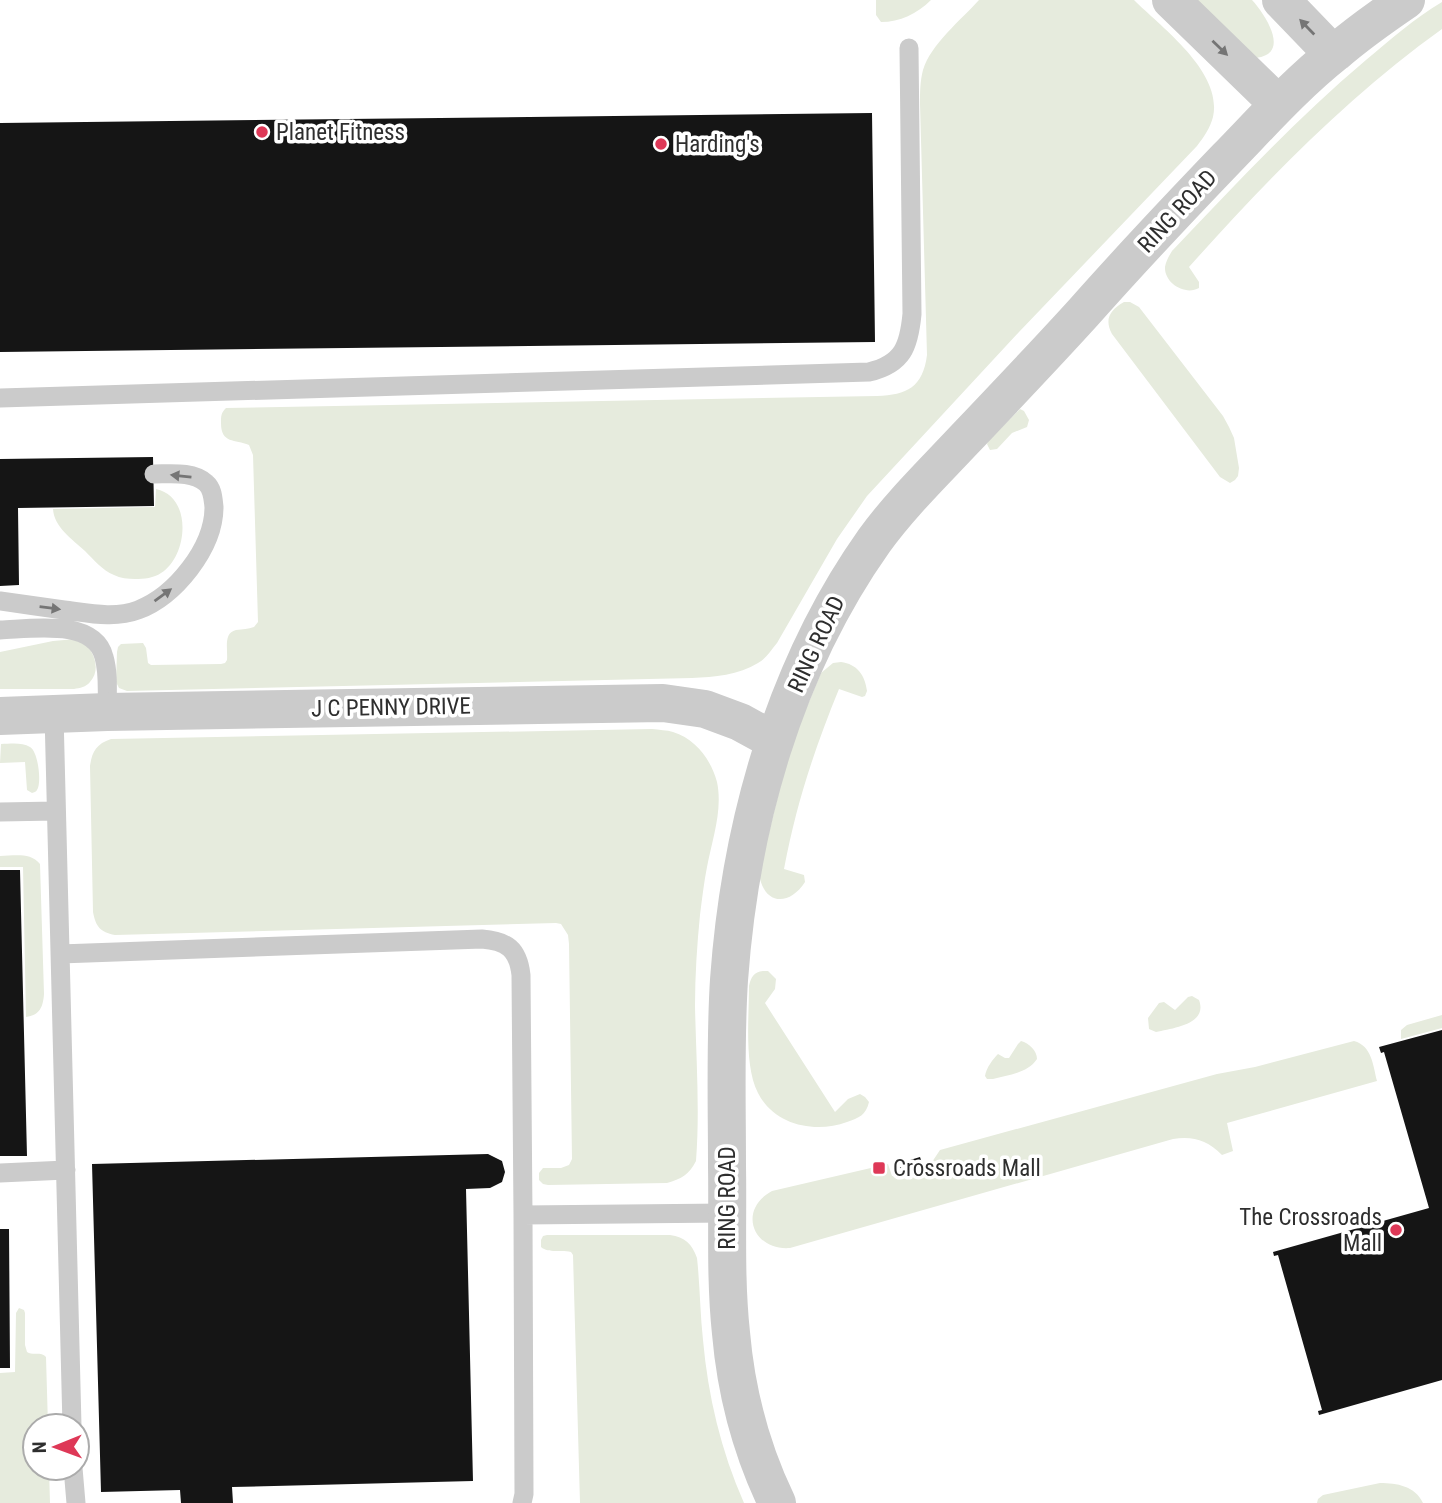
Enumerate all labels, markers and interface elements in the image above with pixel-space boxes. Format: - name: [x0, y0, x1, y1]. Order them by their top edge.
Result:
- one-way arrow: [1299, 19, 1315, 36]
- one-way arrow: [1211, 39, 1228, 55]
- place label: Planet Fitness: [276, 119, 405, 146]
- marker: Planet Fitness: [254, 124, 270, 140]
- place label: Harding's: [675, 131, 760, 158]
- marker: Harding's: [653, 136, 669, 152]
- street label: RING ROAD: [1132, 164, 1222, 258]
- one-way arrow: [170, 470, 192, 481]
- one-way arrow: [154, 588, 172, 602]
- street label: RING ROAD: [782, 592, 851, 697]
- one-way arrow: [39, 602, 61, 613]
- street label: J C PENNY DRIVE: [311, 693, 471, 722]
- street label: RING ROAD: [714, 1146, 741, 1250]
- place label: Crossroads Mall: [893, 1155, 1041, 1182]
- marker: Crossroads Mall: [871, 1160, 887, 1176]
- place label: The Crossroads Mall: [1239, 1204, 1382, 1257]
- marker: The Crossroads Mall: [1388, 1222, 1404, 1238]
- north arrow: [21, 1412, 91, 1482]
- text: N: [28, 1441, 51, 1453]

